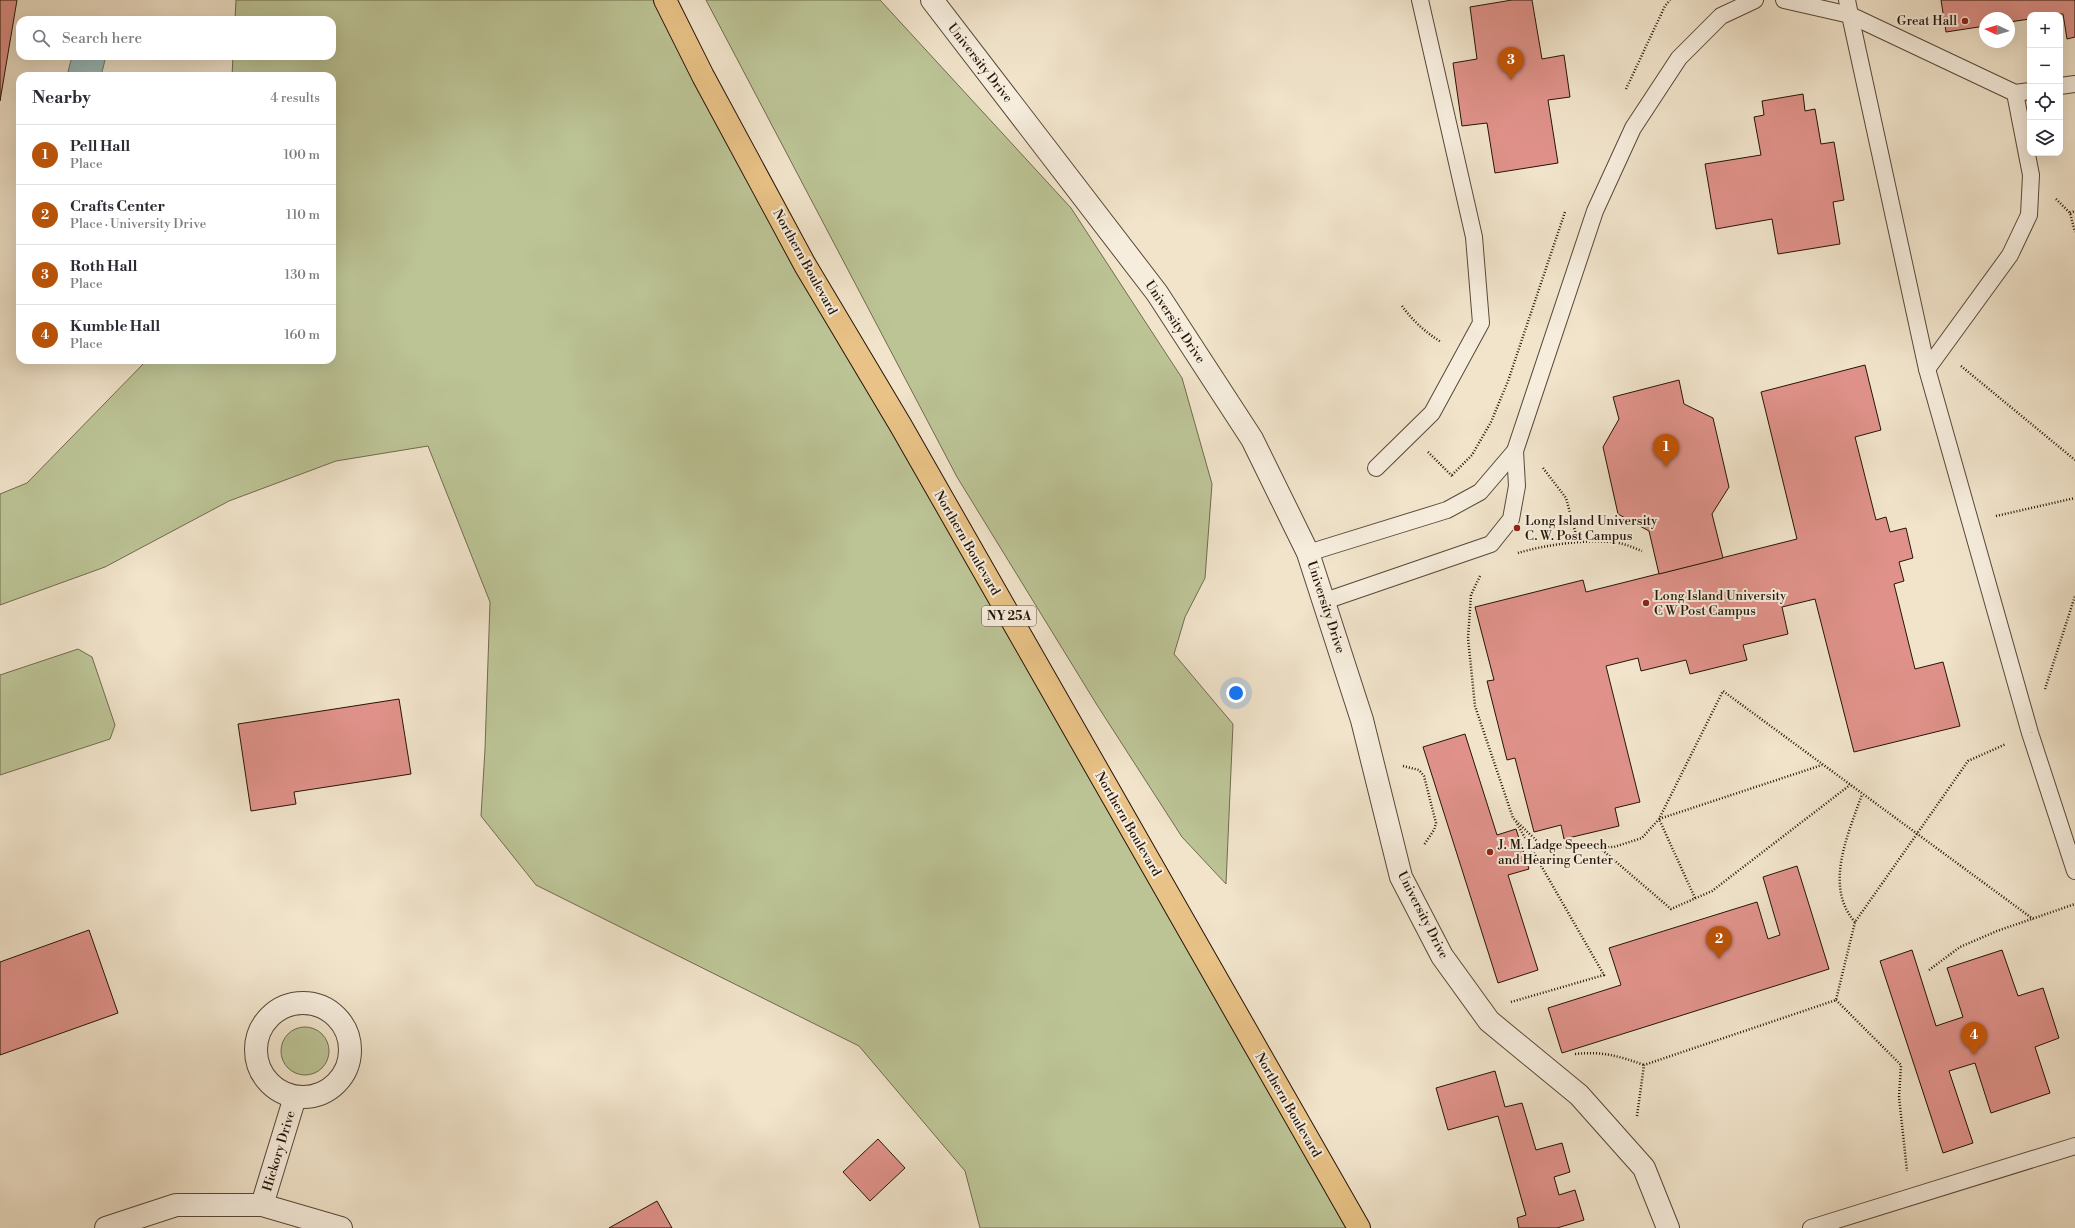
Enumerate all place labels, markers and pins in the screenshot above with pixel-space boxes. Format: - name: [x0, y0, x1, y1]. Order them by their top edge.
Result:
- place label: Great Hall: [1897, 13, 1957, 29]
- marker: Great Hall: [1960, 16, 1970, 26]
- pin: 3: [1498, 47, 1524, 80]
- pin: 1: [1653, 434, 1679, 467]
- place label: Long Island University C. W. Post Campus: [1525, 513, 1658, 544]
- marker: Long Island University C. W. Post Campus: [1512, 523, 1522, 533]
- place label: Long Island University C W Post Campus: [1654, 588, 1787, 619]
- marker: Long Island University C W Post Campus: [1641, 598, 1651, 608]
- place label: J. M. Ladge Speech and Hearing Center: [1497, 837, 1614, 868]
- marker: J. M. Ladge Speech and Hearing Center: [1485, 847, 1495, 857]
- pin: 2: [1706, 926, 1732, 959]
- pin: 4: [1961, 1022, 1987, 1055]

